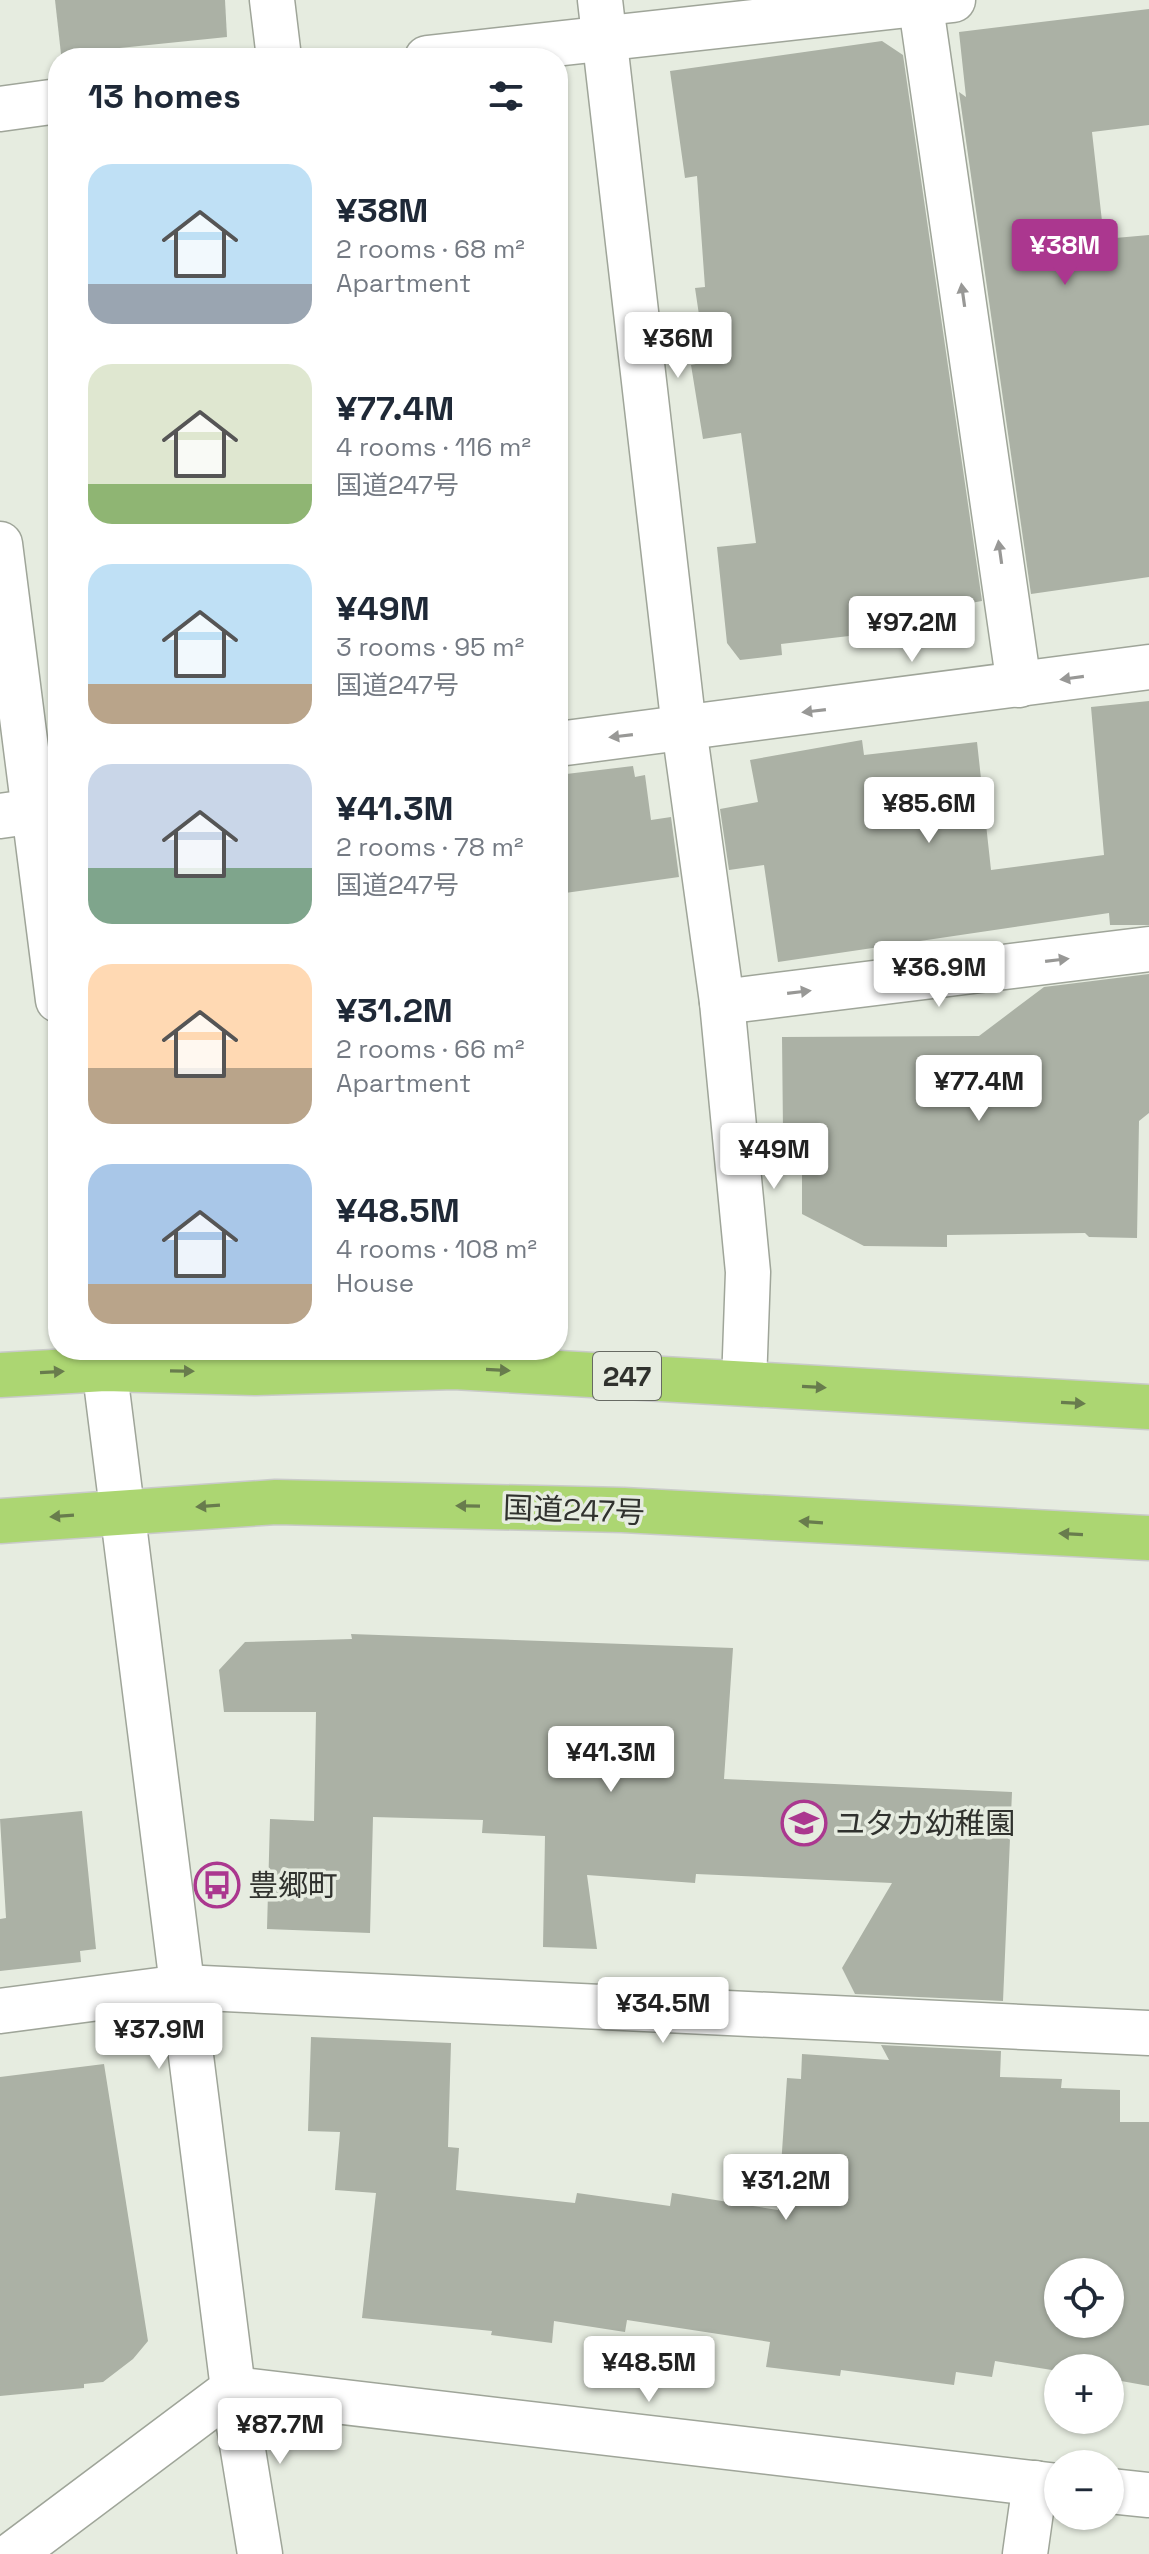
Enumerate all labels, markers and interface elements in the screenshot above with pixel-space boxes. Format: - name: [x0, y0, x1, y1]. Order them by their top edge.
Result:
- icon: filters: [484, 74, 528, 118]
- text: 13 homes: [88, 75, 241, 118]
- text: ¥38M: [336, 189, 428, 232]
- icon: home: [152, 196, 248, 292]
- pin: ¥38M: [1018, 219, 1112, 287]
- text: ¥38M: [1030, 228, 1100, 262]
- text: 2 rooms · 68 m²: [336, 232, 525, 266]
- text: Apartment: [336, 266, 471, 300]
- one-way arrow: [956, 282, 969, 307]
- pin: ¥36M: [631, 312, 725, 380]
- text: ¥36M: [643, 321, 713, 355]
- text: ¥77.4M: [336, 387, 454, 430]
- icon: home: [152, 396, 248, 492]
- text: 4 rooms · 116 m²: [336, 430, 531, 464]
- text: 国道247号: [336, 468, 459, 502]
- one-way arrow: [993, 539, 1006, 564]
- text: ¥49M: [336, 587, 430, 630]
- icon: home: [152, 596, 248, 692]
- pin: ¥97.2M: [847, 596, 977, 664]
- text: ¥97.2M: [867, 605, 957, 639]
- text: 3 rooms · 95 m²: [336, 630, 524, 664]
- text: 国道247号: [336, 668, 459, 702]
- one-way arrow: [1059, 671, 1084, 684]
- one-way arrow: [801, 705, 826, 718]
- one-way arrow: [608, 730, 633, 743]
- pin: ¥85.6M: [864, 777, 994, 845]
- text: ¥85.6M: [882, 786, 976, 820]
- text: ¥41.3M: [336, 787, 454, 830]
- icon: home: [152, 796, 248, 892]
- text: 2 rooms · 78 m²: [336, 830, 523, 864]
- text: 国道247号: [336, 868, 459, 902]
- pin: ¥36.9M: [874, 941, 1004, 1009]
- text: ¥36.9M: [892, 950, 986, 984]
- one-way arrow: [1045, 953, 1070, 966]
- one-way arrow: [787, 986, 812, 999]
- text: ¥31.2M: [336, 989, 453, 1032]
- icon: home: [152, 996, 248, 1092]
- text: 2 rooms · 66 m²: [336, 1032, 525, 1066]
- pin: ¥77.4M: [914, 1055, 1044, 1123]
- text: ¥77.4M: [934, 1064, 1024, 1098]
- text: Apartment: [336, 1066, 471, 1100]
- pin: ¥49M: [727, 1123, 821, 1191]
- text: ¥49M: [738, 1132, 810, 1166]
- text: ¥48.5M: [336, 1189, 460, 1232]
- icon: home: [152, 1196, 248, 1292]
- text: 4 rooms · 108 m²: [336, 1232, 537, 1266]
- text: House: [336, 1266, 414, 1300]
- road number: 247: [593, 1352, 661, 1400]
- one-way arrow: [486, 1363, 511, 1376]
- one-way arrow: [170, 1364, 195, 1377]
- one-way arrow: [40, 1365, 65, 1378]
- one-way arrow: [802, 1381, 827, 1394]
- one-way arrow: [1061, 1397, 1086, 1410]
- street label: 国道247号: [502, 1488, 646, 1532]
- one-way arrow: [195, 1500, 220, 1513]
- one-way arrow: [455, 1500, 480, 1513]
- one-way arrow: [49, 1510, 74, 1523]
- one-way arrow: [798, 1515, 823, 1528]
- one-way arrow: [1058, 1528, 1083, 1541]
- pin: ¥41.3M: [546, 1726, 676, 1794]
- text: ¥41.3M: [566, 1735, 656, 1769]
- school or university icon: ユタカ幼稚園: [780, 1799, 828, 1847]
- place label: ユタカ幼稚園: [835, 1804, 1015, 1843]
- bus stop icon: 豊郷町: [193, 1861, 241, 1909]
- place label: 豊郷町: [248, 1866, 338, 1905]
- pin: ¥34.5M: [598, 1977, 728, 2045]
- text: ¥34.5M: [616, 1986, 710, 2020]
- pin: ¥37.9M: [94, 2003, 224, 2071]
- text: ¥37.9M: [113, 2012, 205, 2046]
- pin: ¥31.2M: [721, 2154, 851, 2222]
- text: ¥31.2M: [741, 2163, 831, 2197]
- map controls: [1044, 2258, 1124, 2530]
- button: locate: [1044, 2258, 1124, 2338]
- pin: ¥48.5M: [584, 2336, 714, 2404]
- text: ¥48.5M: [602, 2345, 696, 2379]
- button: +: [1044, 2354, 1124, 2434]
- pin: ¥87.7M: [215, 2398, 345, 2466]
- text: ¥87.7M: [236, 2407, 324, 2441]
- button: −: [1044, 2450, 1124, 2530]

